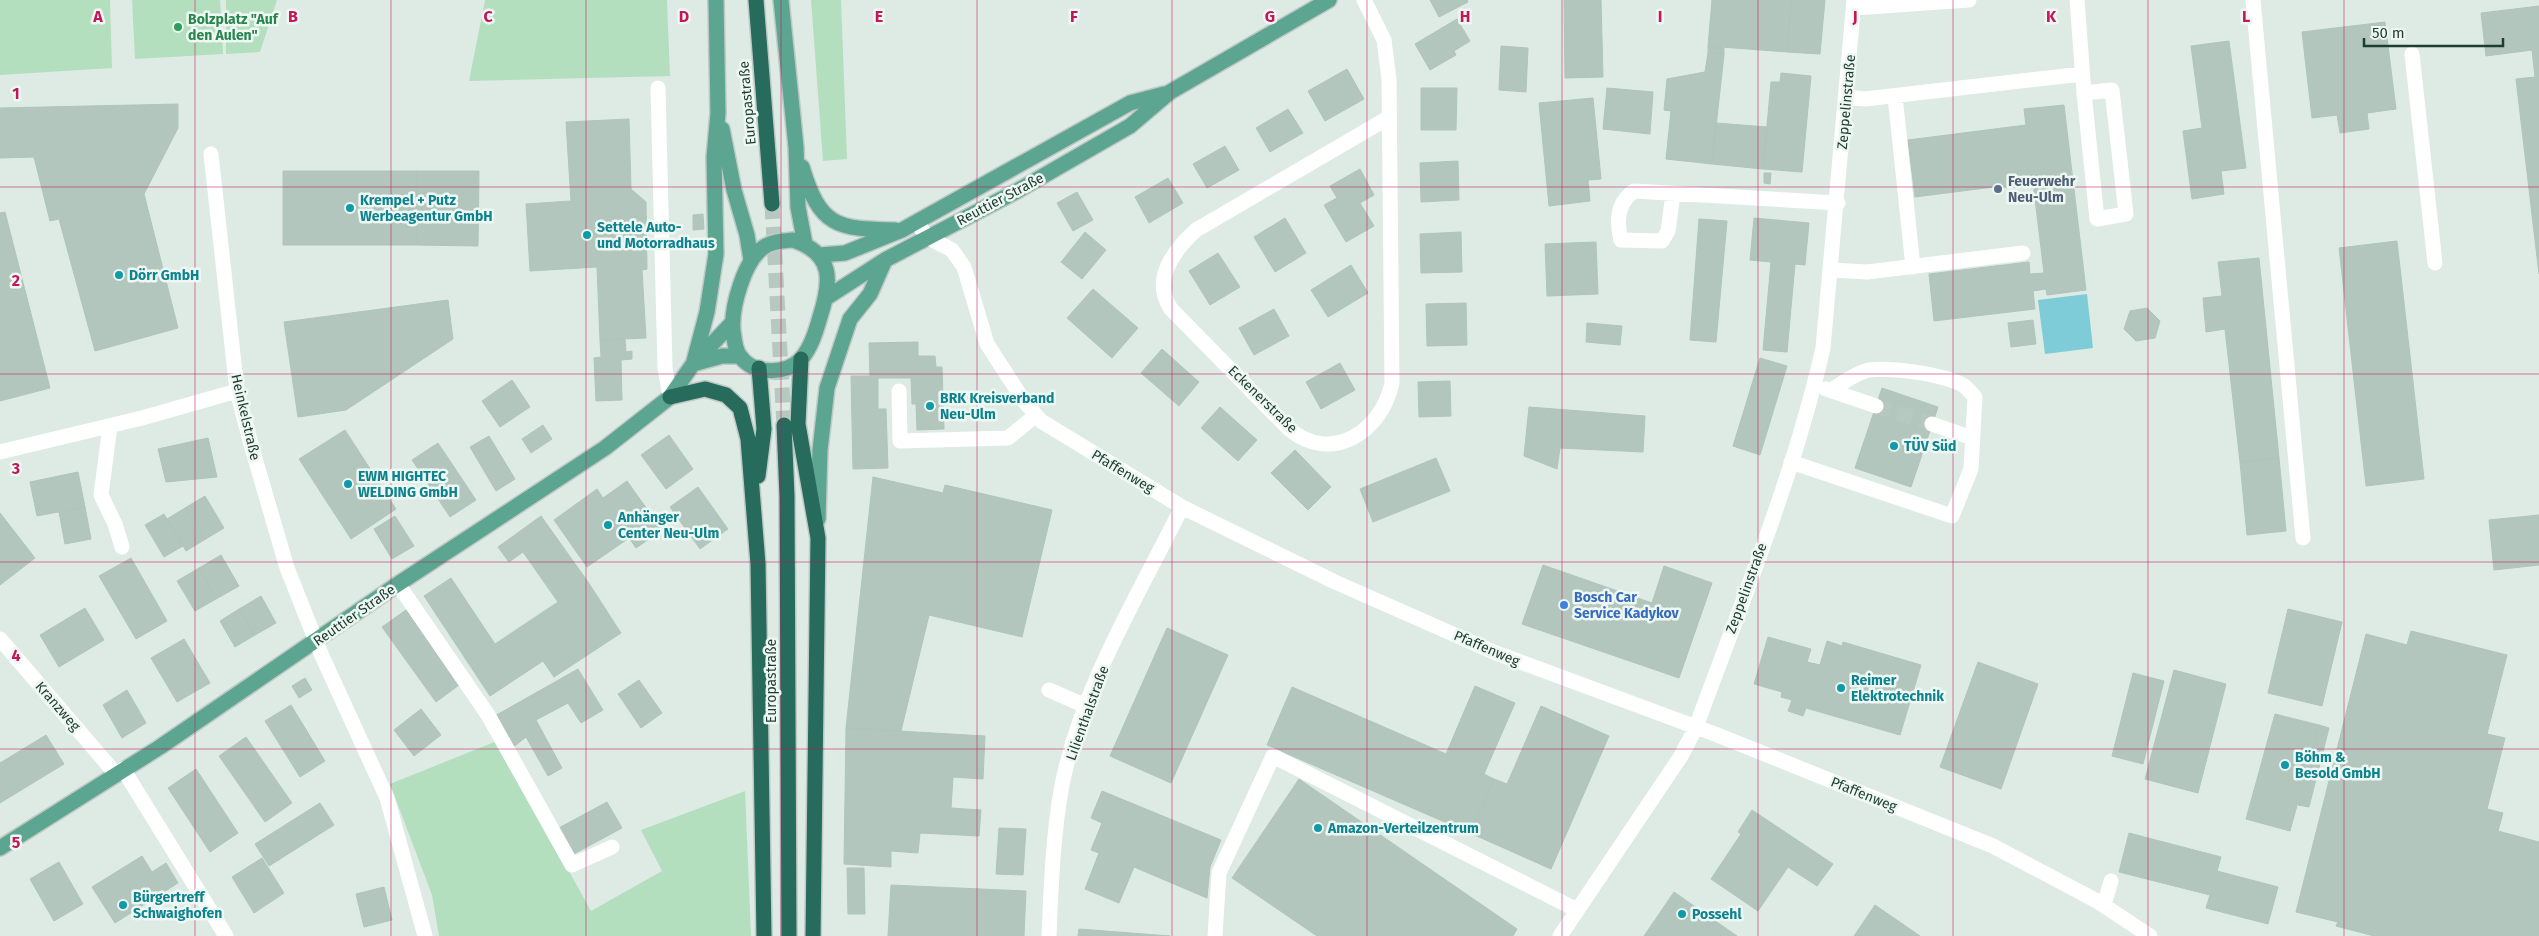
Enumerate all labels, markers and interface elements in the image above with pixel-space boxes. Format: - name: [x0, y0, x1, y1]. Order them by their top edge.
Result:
- text: A: [92, 7, 103, 26]
- text: B: [288, 7, 298, 26]
- text: C: [483, 7, 493, 26]
- text: D: [679, 7, 689, 26]
- text: E: [875, 7, 883, 26]
- text: F: [1070, 7, 1078, 26]
- text: G: [1265, 7, 1275, 26]
- text: H: [1460, 7, 1470, 26]
- text: I: [1658, 7, 1662, 26]
- text: J: [1851, 7, 1858, 26]
- text: K: [2046, 7, 2057, 26]
- text: L: [2242, 7, 2250, 26]
- place label: Bolzplatz "Auf den Aulen": [188, 11, 280, 44]
- scale bar: [2364, 15, 2503, 47]
- marker: Bolzplatz "Auf den Aulen": [172, 21, 184, 33]
- text: 50 m: [2372, 24, 2405, 42]
- street label: Zeppelinstraße: [1834, 54, 1859, 150]
- street label: Europastraße: [735, 60, 760, 146]
- text: 1: [12, 84, 20, 103]
- street label: Reuttier Straße: [954, 169, 1047, 229]
- place label: Feuerwehr Neu-Ulm: [2008, 173, 2076, 206]
- marker: Feuerwehr Neu-Ulm: [1992, 183, 2004, 195]
- place label: Krempel + Putz Werbeagentur GmbH: [360, 192, 493, 225]
- marker: Krempel + Putz Werbeagentur GmbH: [344, 202, 356, 214]
- place label: Settele Auto- und Motorradhaus: [597, 219, 715, 252]
- marker: Settele Auto- und Motorradhaus: [581, 229, 593, 241]
- place label: Dörr GmbH: [129, 267, 199, 284]
- marker: Dörr GmbH: [113, 269, 125, 281]
- text: 2: [12, 271, 20, 290]
- street label: Eckenerstraße: [1225, 362, 1301, 437]
- street label: Heinkelstraße: [227, 372, 264, 462]
- place label: BRK Kreisverband Neu-Ulm: [940, 390, 1054, 423]
- marker: BRK Kreisverband Neu-Ulm: [924, 400, 936, 412]
- place label: TÜV Süd: [1904, 437, 1956, 455]
- marker: TÜV Süd: [1888, 440, 1900, 452]
- street label: Pfaffenweg: [1088, 446, 1158, 497]
- text: 3: [11, 459, 20, 478]
- place label: EWM HIGHTEC WELDING GmbH: [358, 468, 458, 501]
- marker: EWM HIGHTEC WELDING GmbH: [342, 478, 354, 490]
- place label: Anhänger Center Neu-Ulm: [617, 509, 719, 542]
- marker: Anhänger Center Neu-Ulm: [602, 519, 614, 531]
- street label: Zeppelinstraße: [1722, 541, 1771, 636]
- street label: Reuttier Straße: [310, 581, 398, 650]
- place label: Bosch Car Service Kadykov: [1574, 589, 1680, 622]
- marker: Bosch Car Service Kadykov: [1558, 599, 1570, 611]
- street label: Pfaffenweg: [1451, 627, 1523, 670]
- street label: Europastraße: [763, 639, 780, 723]
- text: 4: [11, 646, 21, 665]
- street label: Lilienthalstraße: [1062, 663, 1113, 763]
- place label: Reimer Elektrotechnik: [1851, 672, 1944, 705]
- street label: Kranzweg: [32, 678, 84, 735]
- marker: Reimer Elektrotechnik: [1835, 682, 1847, 694]
- place label: Böhm & Besold GmbH: [2295, 749, 2381, 782]
- marker: Böhm & Besold GmbH: [2279, 759, 2291, 771]
- street label: Pfaffenweg: [1828, 773, 1900, 816]
- place label: Amazon-Verteilzentrum: [1327, 820, 1479, 837]
- marker: Amazon-Verteilzentrum: [1312, 822, 1324, 834]
- text: 5: [12, 833, 21, 852]
- place label: Bürgertreff Schwaighofen: [133, 889, 222, 922]
- marker: Bürgertreff Schwaighofen: [117, 899, 129, 911]
- place label: Possehl: [1692, 906, 1742, 923]
- marker: Possehl: [1676, 908, 1688, 920]

